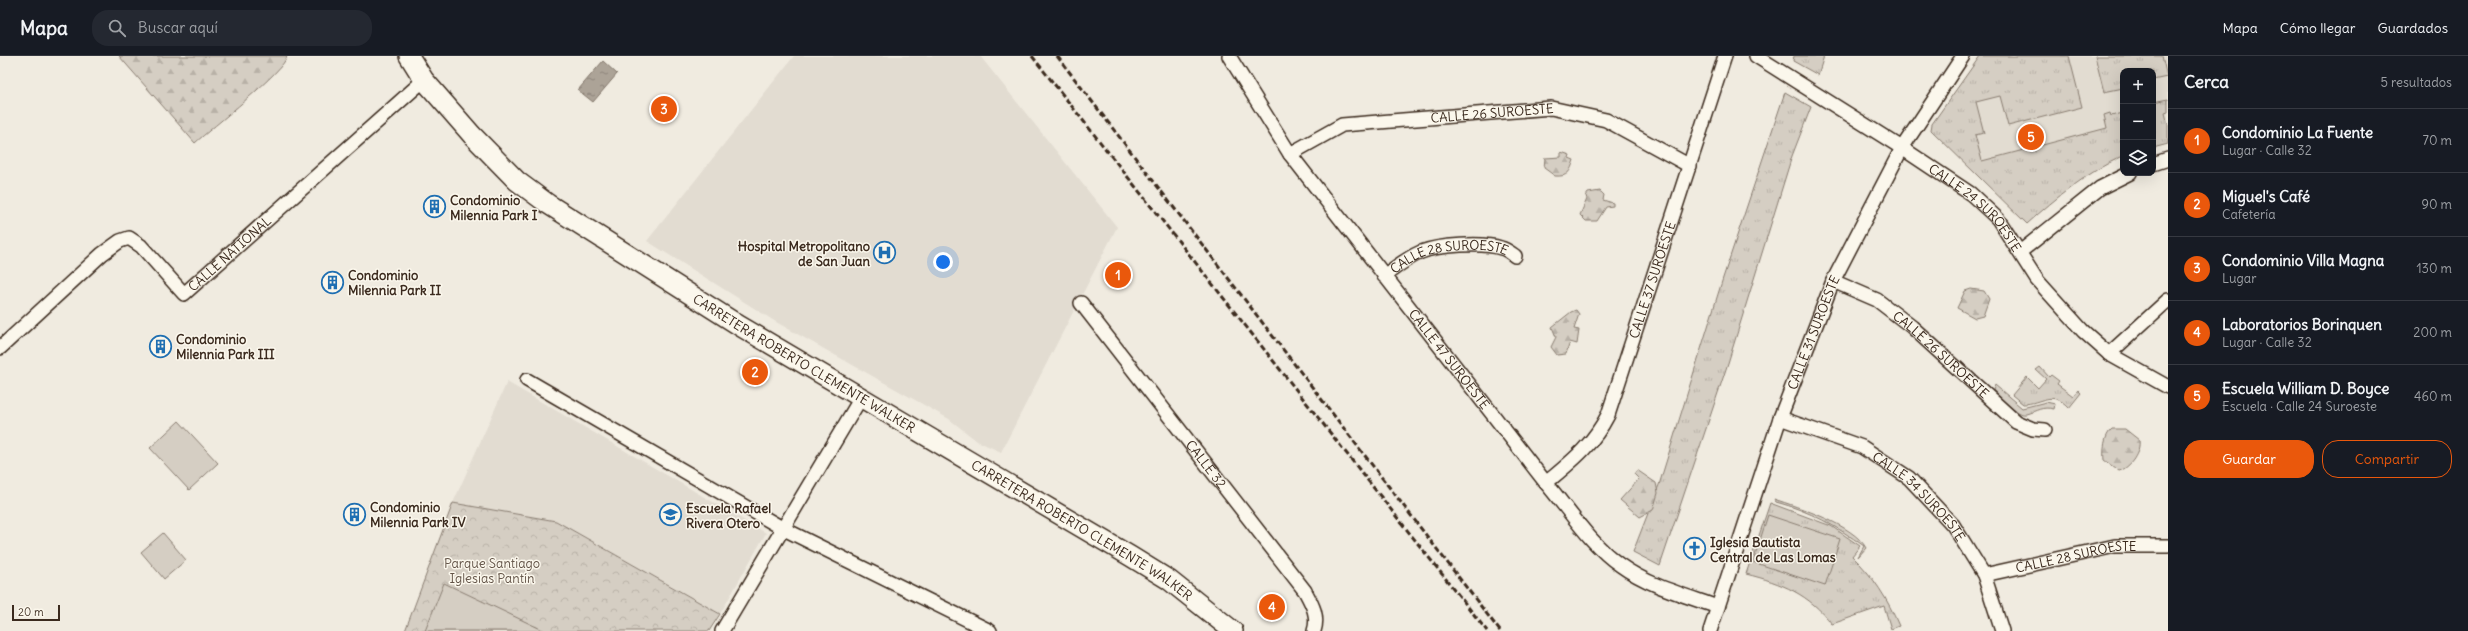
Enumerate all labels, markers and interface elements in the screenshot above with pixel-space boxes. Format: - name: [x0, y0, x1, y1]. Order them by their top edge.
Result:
- search box: [92, 10, 372, 46]
- text: Mapa: [20, 16, 68, 40]
- icon: search: [106, 17, 128, 39]
- text: Buscar aquí: [138, 18, 218, 37]
- text: Mapa: [2223, 19, 2258, 37]
- text: Cómo llegar: [2280, 19, 2356, 37]
- text: Guardados: [2378, 19, 2448, 37]
- map controls: [2120, 68, 2156, 176]
- button: +: [2120, 68, 2156, 104]
- text: Cerca: [2184, 71, 2229, 93]
- text: 5 resultados: [2380, 74, 2452, 91]
- pin: 3: [651, 94, 677, 124]
- street label: CALLE 26 SUROESTE: [1430, 99, 1554, 126]
- button: −: [2120, 104, 2156, 140]
- pin: 5: [2018, 122, 2044, 152]
- text: Condominio La Fuente: [2222, 123, 2373, 142]
- text: 1: [2194, 132, 2200, 149]
- text: 70 m: [2423, 132, 2452, 149]
- button: layers: [2120, 140, 2156, 176]
- text: Lugar · Calle 32: [2222, 142, 2312, 159]
- street label: CALLE 24 SUROESTE: [1925, 160, 2025, 255]
- text: Miguel's Café: [2222, 187, 2310, 206]
- place label: Condominio Milennia Park I: [450, 192, 538, 224]
- building icon: Condominio Milennia Park I: [422, 194, 448, 220]
- text: 2: [2193, 196, 2201, 213]
- text: 90 m: [2421, 196, 2452, 213]
- text: Cafetería: [2222, 206, 2276, 223]
- street label: CALLE NATIONAL: [184, 212, 274, 295]
- street label: CALLE 37 SUROESTE: [1625, 219, 1679, 341]
- street label: CALLE 28 SUROESTE: [1386, 236, 1512, 277]
- place label: Hospital Metropolitano de San Juan: [738, 238, 870, 270]
- hospital icon: Hospital Metropolitano de San Juan: [872, 240, 898, 266]
- text: Condominio Villa Magna: [2222, 251, 2384, 270]
- your location: [933, 252, 953, 272]
- pin: 1: [1105, 260, 1131, 290]
- text: 3: [2193, 260, 2201, 277]
- text: 130 m: [2416, 260, 2452, 277]
- place label: Condominio Milennia Park II: [348, 267, 441, 299]
- building icon: Condominio Milennia Park II: [320, 269, 346, 295]
- text: Lugar: [2222, 270, 2256, 287]
- street label: CALLE 31 SUROESTE: [1783, 272, 1843, 392]
- street label: CARRETERA ROBERTO CLEMENTE WALKER: [690, 290, 919, 436]
- street label: CALLE 47 SUROESTE: [1405, 305, 1494, 413]
- street label: CALLE 26 SUROESTE: [1890, 307, 1993, 402]
- text: Laboratorios Borinquen: [2222, 315, 2382, 334]
- text: 4: [2193, 324, 2201, 341]
- text: 200 m: [2413, 324, 2452, 341]
- place label: Condominio Milennia Park III: [176, 331, 275, 363]
- building icon: Condominio Milennia Park III: [148, 333, 174, 359]
- text: Lugar · Calle 32: [2222, 334, 2312, 351]
- pin: 2: [742, 357, 768, 387]
- text: Escuela William D. Boyce: [2222, 379, 2389, 398]
- text: 5: [2193, 388, 2201, 405]
- text: 460 m: [2414, 388, 2452, 405]
- text: Escuela · Calle 24 Suroeste: [2222, 398, 2377, 415]
- street label: CALLE 32: [1182, 437, 1230, 491]
- button: Guardar: [2184, 440, 2314, 478]
- button: Compartir: [2322, 440, 2452, 478]
- street label: CALLE 34 SUROESTE: [1869, 448, 1969, 544]
- street label: CARRETERA ROBERTO CLEMENTE WALKER: [968, 456, 1196, 604]
- place label: Condominio Milennia Park IV: [370, 499, 466, 531]
- place label: Escuela Rafael Rivera Otero: [686, 500, 771, 532]
- building icon: Condominio Milennia Park IV: [341, 501, 367, 527]
- school or university icon: Escuela Rafael Rivera Otero: [657, 502, 683, 528]
- place label: Iglesia Bautista Central de Las Lomas: [1710, 534, 1836, 566]
- church icon: Iglesia Bautista Central de Las Lomas: [1682, 536, 1708, 562]
- street label: CALLE 28 SUROESTE: [2014, 538, 2137, 576]
- park label: Parque Santiago Iglesias Pantín: [444, 555, 540, 587]
- pin: 4: [1259, 592, 1285, 622]
- scale bar: [12, 603, 60, 622]
- text: 20 m: [18, 605, 44, 619]

